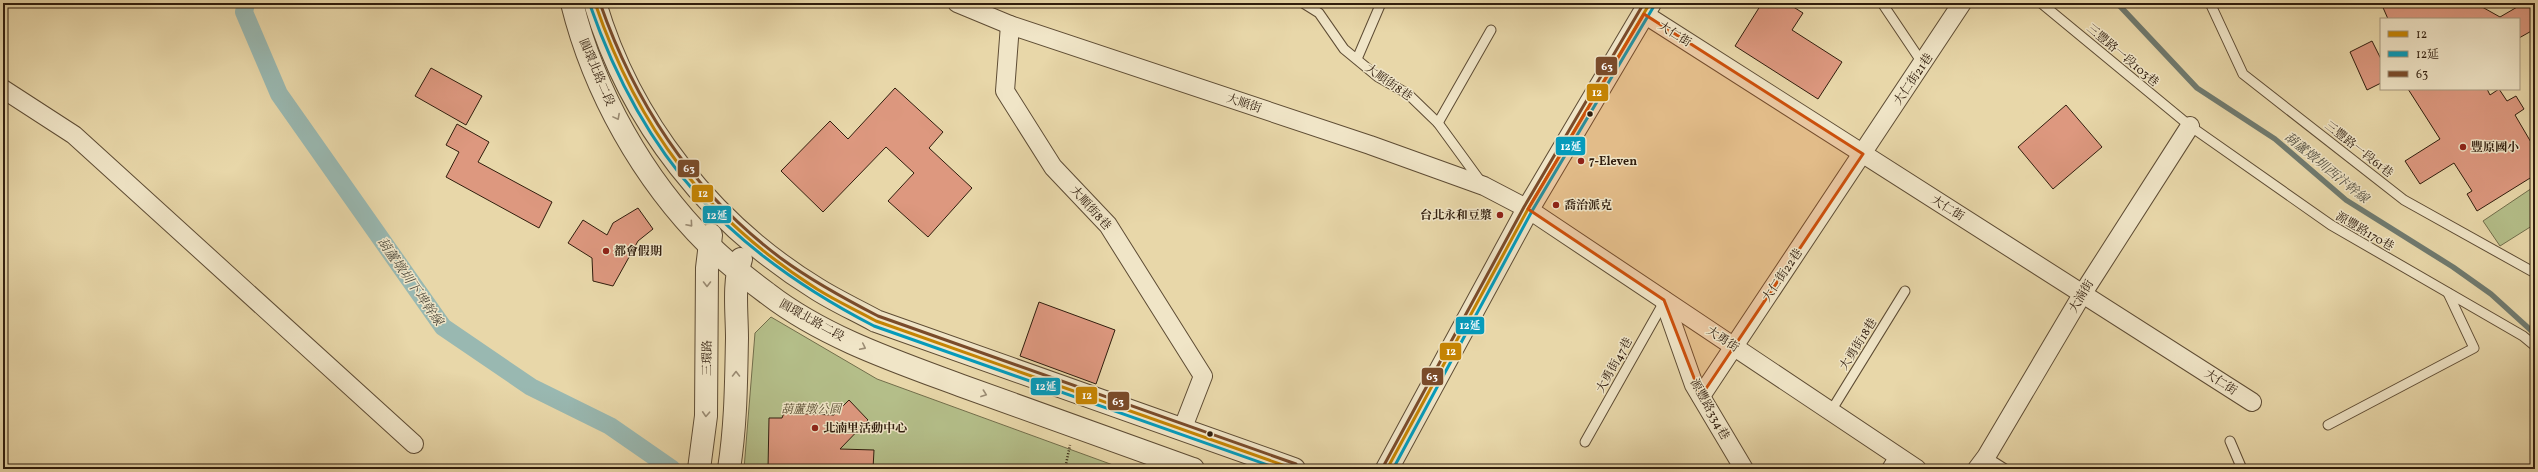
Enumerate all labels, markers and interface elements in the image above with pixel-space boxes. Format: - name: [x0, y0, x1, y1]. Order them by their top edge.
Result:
- legend: [2380, 18, 2520, 90]
- street label: 大仁街: [1655, 19, 1695, 52]
- street label: 三豐路一段103巷: [2083, 21, 2162, 91]
- text: 12: [2416, 27, 2427, 43]
- street label: 圓環北路二段: [575, 36, 618, 109]
- text: 12延: [2416, 47, 2439, 63]
- street label: 大仁街21巷: [1891, 51, 1937, 109]
- line badge: 63: [1595, 56, 1618, 76]
- text: 63: [1601, 60, 1613, 75]
- street label: 大順街8巷: [1362, 61, 1415, 105]
- text: 63: [2416, 67, 2428, 83]
- line badge: 12: [1586, 83, 1609, 102]
- text: 12: [1592, 86, 1602, 101]
- street label: 大順街: [1224, 91, 1264, 117]
- unlabelled marker: [1585, 109, 1595, 119]
- one-way arrow: [612, 113, 619, 120]
- street label: 三豐路一段61巷: [2321, 118, 2396, 182]
- water label: 葫蘆燉圳西汴幹線: [2280, 129, 2373, 210]
- line badge: 12延: [1555, 136, 1586, 156]
- text: 12延: [1560, 140, 1582, 155]
- place label: 豐原國小: [2471, 140, 2519, 156]
- marker: 豐原國小: [2458, 142, 2468, 152]
- place label: 7-Eleven: [1589, 154, 1637, 170]
- marker: 7-Eleven: [1576, 156, 1586, 166]
- line badge: 63: [677, 159, 700, 178]
- text: 63: [683, 162, 695, 177]
- street label: 大順街8巷: [1066, 183, 1114, 234]
- line badge: 12: [691, 184, 714, 203]
- text: 12: [698, 187, 708, 202]
- street label: 大仁街: [1928, 193, 1968, 226]
- place label: 喬治派克: [1564, 198, 1612, 214]
- marker: 喬治派克: [1551, 200, 1561, 210]
- line badge: 12延: [702, 205, 732, 224]
- place label: 台北永和豆漿: [1420, 208, 1492, 224]
- text: 12延: [706, 209, 728, 224]
- street label: 源豐路170巷: [2332, 209, 2397, 255]
- marker: 台北永和豆漿: [1495, 210, 1505, 220]
- one-way arrow: [685, 219, 692, 227]
- water label: 葫蘆墩圳下埤幹線: [372, 234, 448, 332]
- place label: 都會假期: [614, 244, 662, 260]
- marker: 都會假期: [601, 246, 611, 256]
- street label: 大仁街22巷: [1759, 246, 1806, 305]
- street label: 大湳街: [2066, 276, 2098, 316]
- one-way arrow: [703, 281, 711, 287]
- street label: 圓環北路二段: [776, 296, 847, 345]
- street label: 大勇街18巷: [1836, 315, 1881, 374]
- line badge: 12延: [1455, 316, 1485, 335]
- text: 12延: [1459, 319, 1481, 334]
- street label: 大勇街: [1703, 323, 1743, 357]
- street label: 大勇街47巷: [1593, 335, 1637, 396]
- street label: 三環路: [700, 340, 716, 376]
- one-way arrow: [859, 342, 866, 350]
- line badge: 12: [1439, 342, 1462, 361]
- text: 12: [1446, 345, 1456, 360]
- street label: 大仁街: [2201, 366, 2241, 400]
- line badge: 63: [1421, 367, 1444, 386]
- text: 63: [1426, 370, 1438, 385]
- one-way arrow: [732, 371, 740, 377]
- street label: 源豐路334巷: [1686, 376, 1732, 443]
- line badge: 12延: [1030, 377, 1061, 396]
- text: 12延: [1035, 380, 1057, 395]
- line badge: 12: [1075, 386, 1098, 405]
- one-way arrow: [981, 389, 988, 397]
- text: 12: [1082, 389, 1092, 404]
- line badge: 63: [1107, 391, 1130, 411]
- text: 63: [1112, 395, 1124, 410]
- park label: 葫蘆墩公園: [781, 402, 843, 418]
- one-way arrow: [702, 411, 710, 417]
- place label: 北湳里活動中心: [823, 421, 907, 437]
- marker: 北湳里活動中心: [810, 423, 820, 433]
- unlabelled marker: [1205, 429, 1215, 439]

